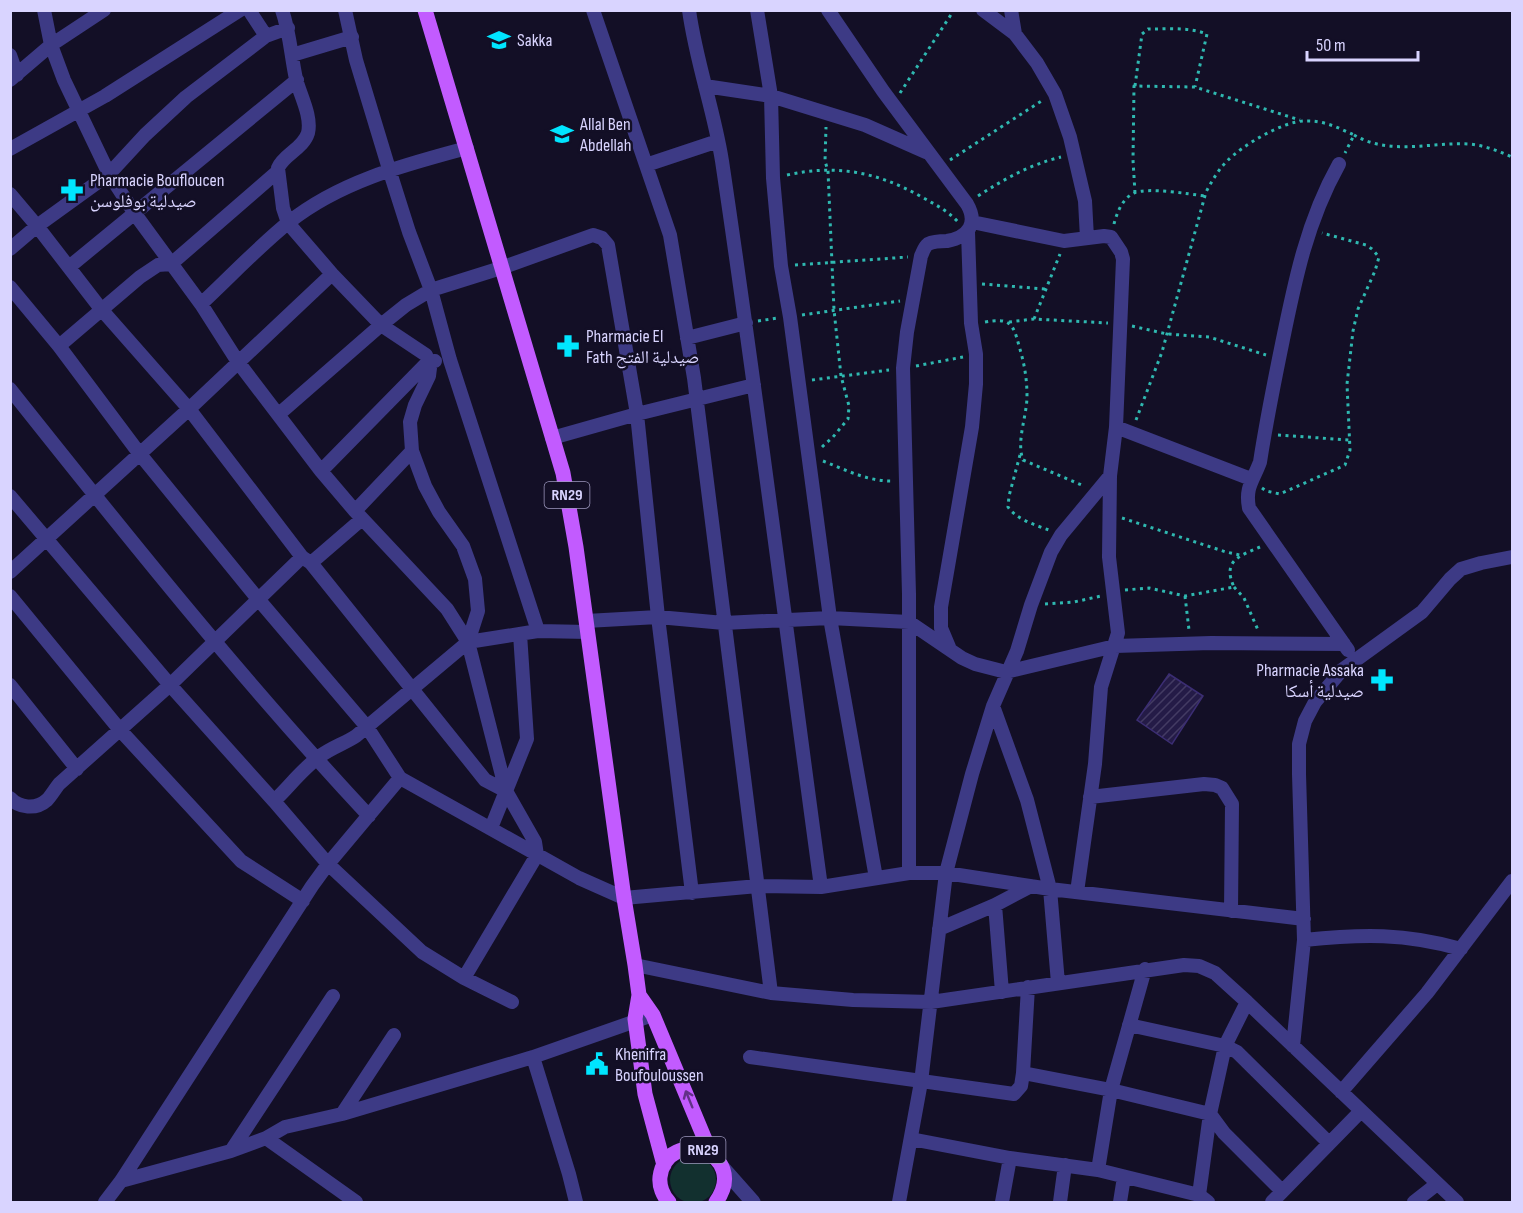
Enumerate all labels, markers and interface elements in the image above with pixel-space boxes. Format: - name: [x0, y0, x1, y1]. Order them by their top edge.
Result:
- scale bar: [1307, 24, 1418, 62]
- school or university icon: Sakka: [486, 27, 512, 53]
- place label: Sakka: [517, 30, 552, 51]
- text: 50 m: [1316, 35, 1346, 56]
- place label: Allal Ben Abdellah: [579, 114, 631, 156]
- school or university icon: Allal Ben Abdellah: [549, 121, 575, 147]
- place label: Pharmacie Boufloucen صيدلية بوفلوسن: [90, 170, 224, 212]
- pharmacy icon: Pharmacie Boufloucen صيدلية بوفلوسن: [59, 177, 85, 203]
- place label: Pharmacie El Fath صيدلية الفتح: [586, 326, 699, 369]
- pharmacy icon: Pharmacie El Fath صيدلية الفتح: [555, 333, 581, 359]
- road number: RN29: [544, 482, 590, 508]
- place label: Pharmacie Assaka صيدلية أسكا: [1256, 660, 1364, 702]
- pharmacy icon: Pharmacie Assaka صيدلية أسكا: [1369, 667, 1395, 693]
- place label: Khenifra Boufouloussen: [615, 1044, 704, 1086]
- public building icon: Khenifra Boufouloussen: [584, 1051, 610, 1077]
- one-way arrow: [683, 1091, 694, 1109]
- road number: RN29: [680, 1137, 726, 1163]

